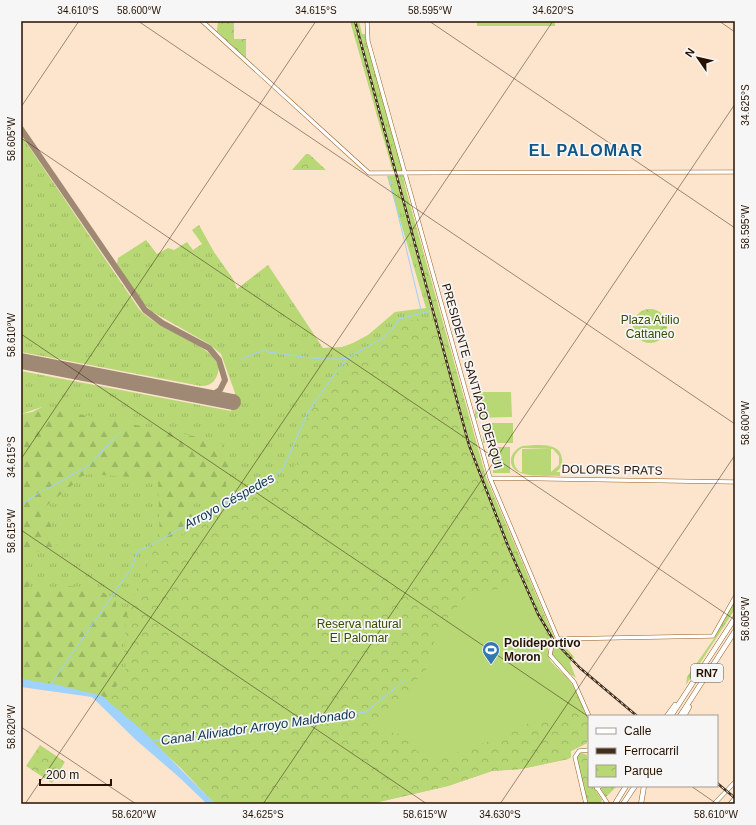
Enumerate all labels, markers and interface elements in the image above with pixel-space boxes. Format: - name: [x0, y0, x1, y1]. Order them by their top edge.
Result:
- text: 34.610°S: [57, 5, 99, 16]
- text: 58.600°W: [117, 5, 162, 16]
- text: 34.615°S: [295, 5, 337, 16]
- text: 58.595°W: [408, 5, 453, 16]
- text: 34.620°S: [532, 5, 574, 16]
- north arrow: [678, 38, 718, 78]
- text: N: [683, 46, 697, 59]
- text: 34.625°S: [740, 84, 751, 126]
- text: 58.605°W: [6, 116, 17, 161]
- district label: EL PALOMAR: [529, 142, 643, 159]
- text: 58.595°W: [740, 204, 751, 249]
- street label: PRESIDENTE SANTIAGO DERQUI: [439, 282, 505, 470]
- text: 58.610°W: [6, 312, 17, 357]
- park label: Plaza Atilio Cattaneo: [621, 313, 680, 341]
- text: 58.600°W: [740, 400, 751, 445]
- text: 34.615°S: [6, 436, 17, 478]
- street label: DOLORES PRATS: [561, 462, 663, 478]
- water label: Arroyo Céspedes: [181, 470, 277, 532]
- text: 58.615°W: [6, 508, 17, 553]
- text: 58.605°W: [740, 596, 751, 641]
- park label: Reserva natural El Palomar: [317, 617, 401, 645]
- place label: Polideportivo Moron: [504, 636, 581, 664]
- sports icon: Polideportivo Moron: [481, 640, 501, 665]
- road number: RN7: [691, 664, 723, 682]
- text: 58.620°W: [6, 704, 17, 749]
- water label: Canal Aliviador Arroyo Maldonado: [160, 706, 356, 748]
- legend: [588, 715, 718, 787]
- text: Calle: [624, 724, 652, 738]
- text: Ferrocarril: [624, 744, 679, 758]
- scale bar: [40, 761, 111, 787]
- text: Parque: [624, 764, 663, 778]
- text: 200 m: [46, 768, 79, 782]
- text: 58.620°W: [112, 809, 157, 820]
- text: 34.625°S: [242, 809, 284, 820]
- text: 58.615°W: [403, 809, 448, 820]
- text: 34.630°S: [479, 809, 521, 820]
- text: 58.610°W: [694, 809, 739, 820]

